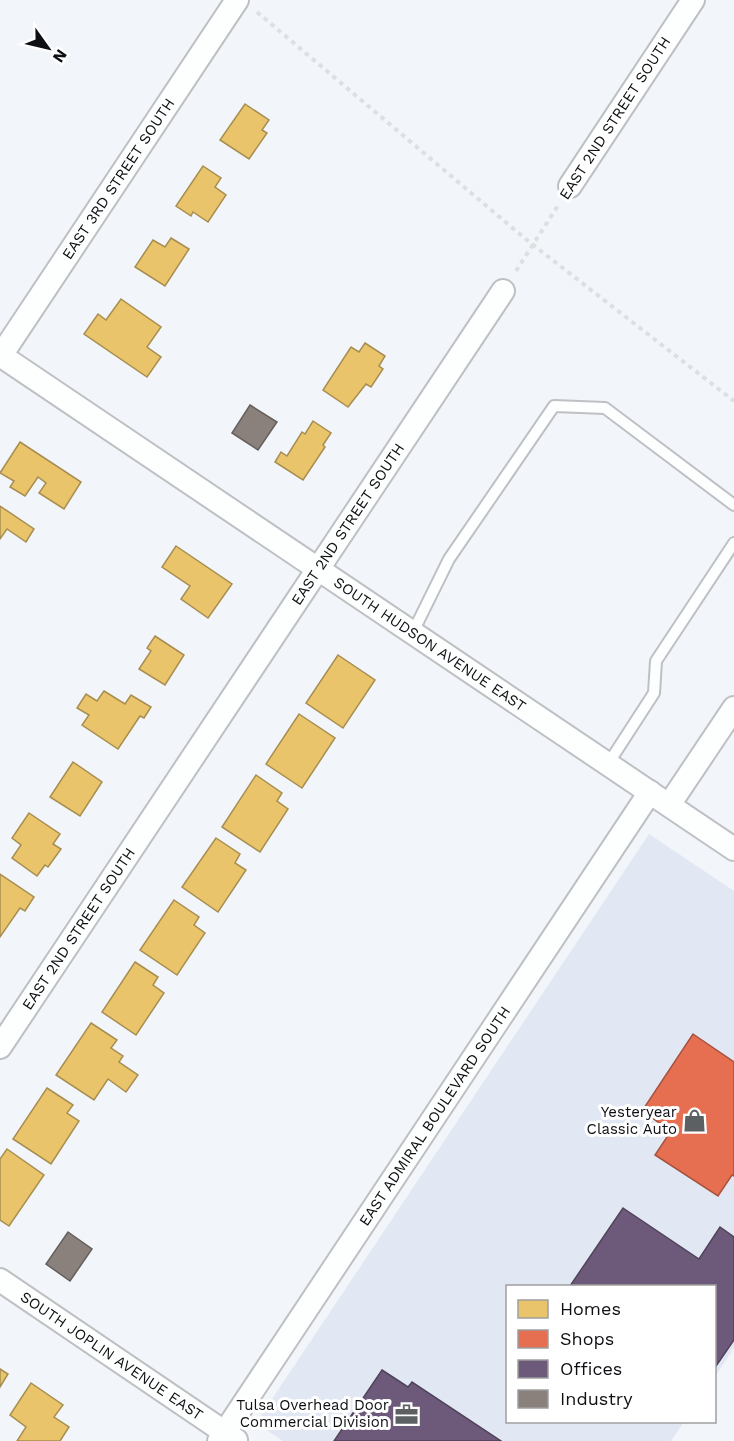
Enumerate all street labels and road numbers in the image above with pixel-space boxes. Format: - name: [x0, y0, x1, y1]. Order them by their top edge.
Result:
- street label: EAST 2ND STREET SOUTH: [556, 33, 674, 203]
- street label: EAST 3RD STREET SOUTH: [58, 95, 178, 263]
- street label: EAST 2ND STREET SOUTH: [288, 440, 408, 609]
- street label: SOUTH HUDSON AVENUE EAST: [330, 573, 529, 715]
- street label: EAST 2ND STREET SOUTH: [18, 844, 139, 1013]
- street label: EAST ADMIRAL BOULEVARD SOUTH: [355, 1003, 514, 1229]
- street label: SOUTH JOPLIN AVENUE EAST: [17, 1288, 206, 1424]

